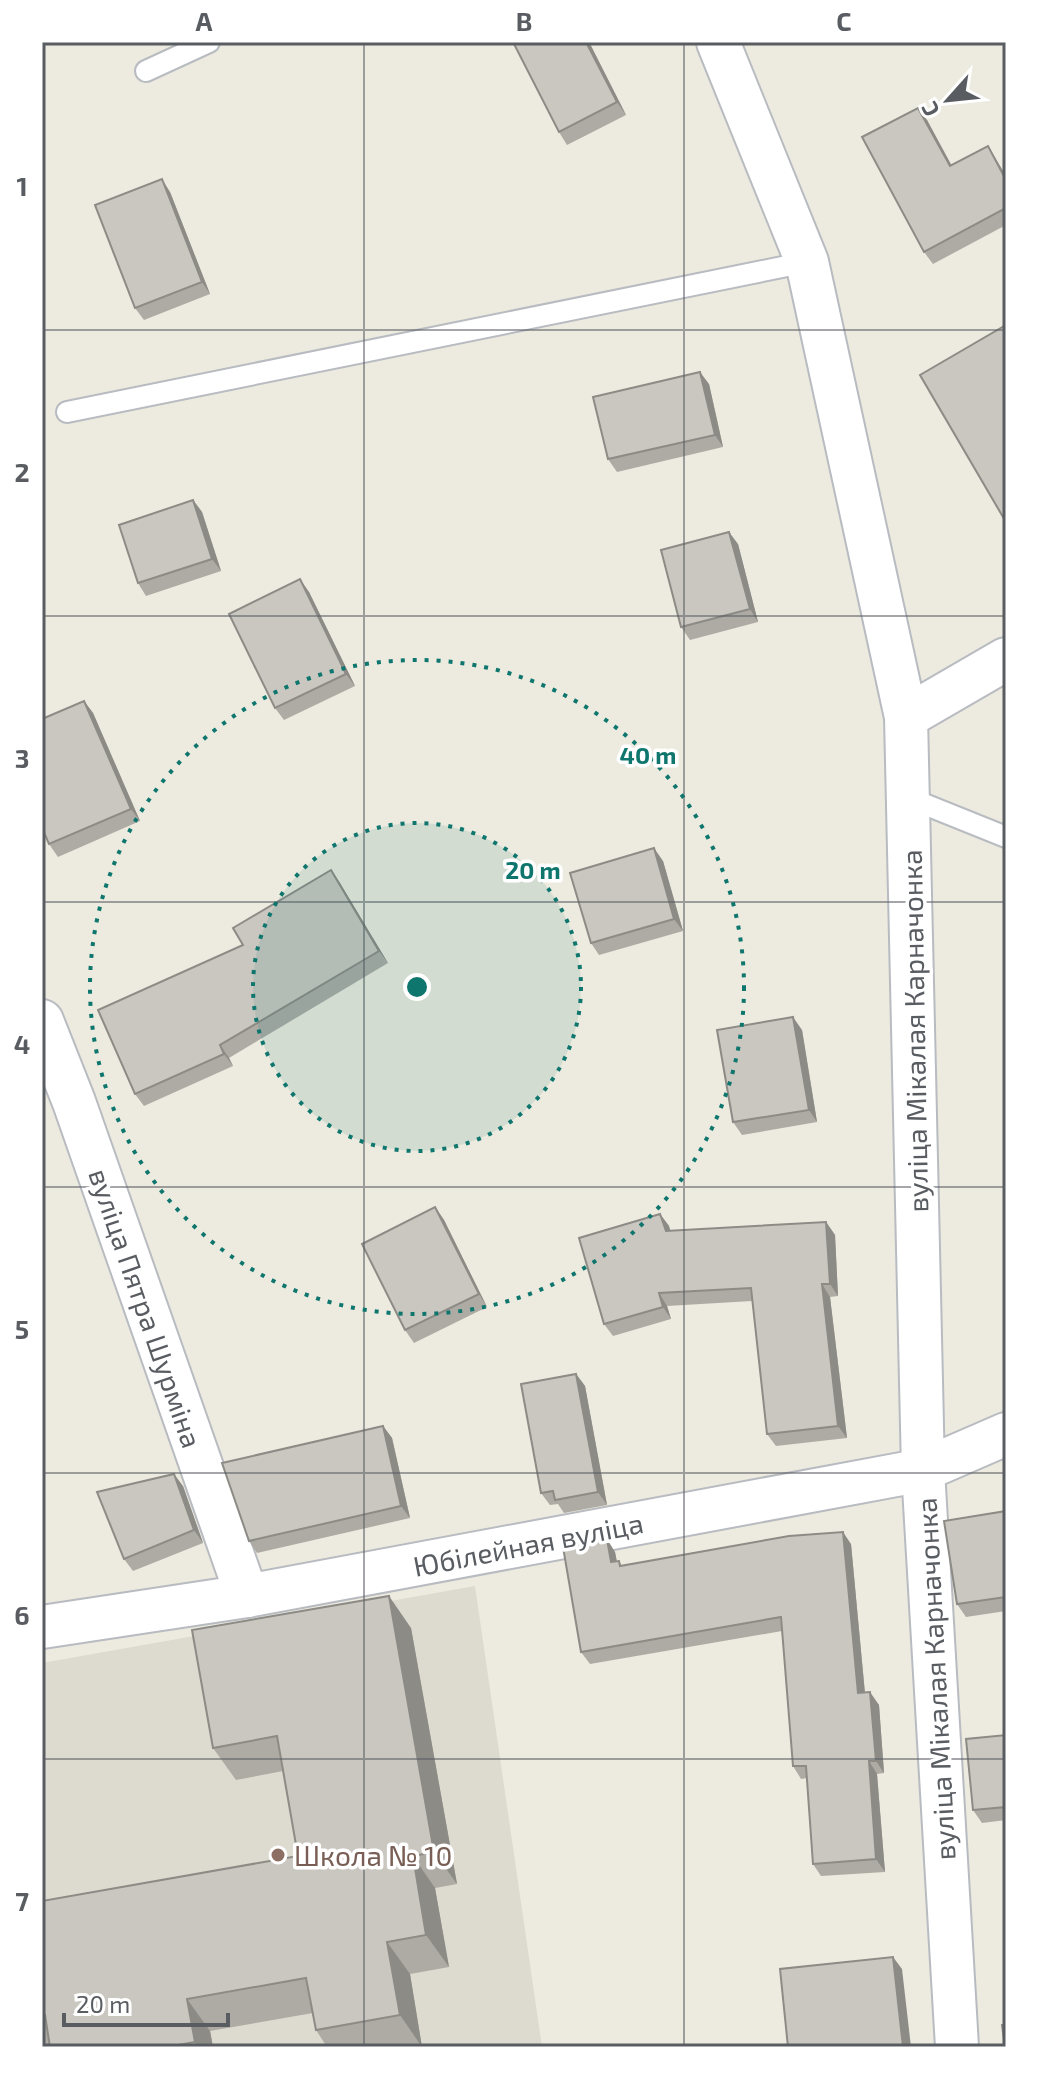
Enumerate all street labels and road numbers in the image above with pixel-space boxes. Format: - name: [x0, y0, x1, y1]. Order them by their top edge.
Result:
- street label: вуліца Мікалая Карначонка: [894, 849, 934, 1213]
- street label: вуліца Пятра Шурміна: [82, 1164, 210, 1452]
- street label: вуліца Мікалая Карначонка: [909, 1497, 961, 1861]
- street label: Юбілейная вуліца: [410, 1505, 646, 1583]

